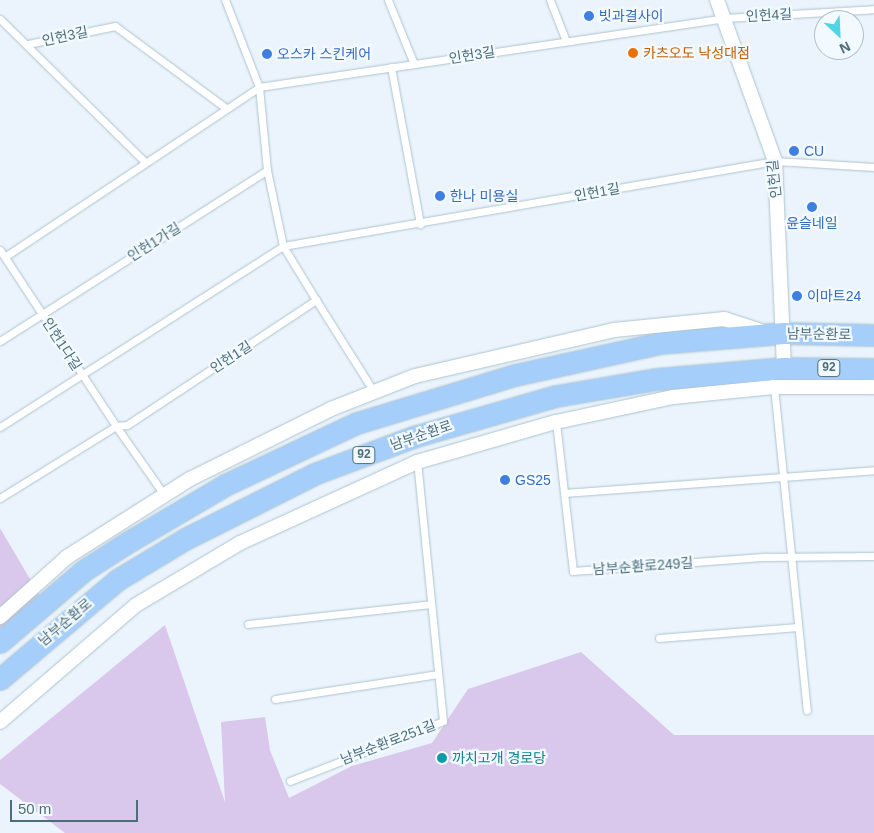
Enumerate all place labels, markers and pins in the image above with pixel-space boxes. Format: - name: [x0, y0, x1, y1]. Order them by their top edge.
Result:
- place label: 빗과결사이: [599, 8, 663, 24]
- marker: 빗과결사이: [583, 10, 595, 22]
- place label: 카츠오도 낙성대점: [643, 45, 750, 61]
- place label: 오스카 스킨케어: [277, 46, 371, 62]
- marker: 카츠오도 낙성대점: [627, 47, 639, 59]
- marker: 오스카 스킨케어: [261, 48, 273, 60]
- place label: CU: [804, 143, 824, 159]
- marker: CU: [788, 145, 800, 157]
- place label: 한나 미용실: [450, 188, 518, 204]
- marker: 한나 미용실: [434, 190, 446, 202]
- marker: 윤슬네일: [806, 201, 818, 213]
- place label: 윤슬네일: [786, 215, 838, 231]
- place label: 이마트24: [807, 288, 861, 304]
- marker: 이마트24: [791, 290, 803, 302]
- place label: GS25: [515, 472, 551, 488]
- marker: GS25: [499, 474, 511, 486]
- place label: 까치고개 경로당: [452, 750, 546, 766]
- marker: 까치고개 경로당: [436, 752, 448, 764]

